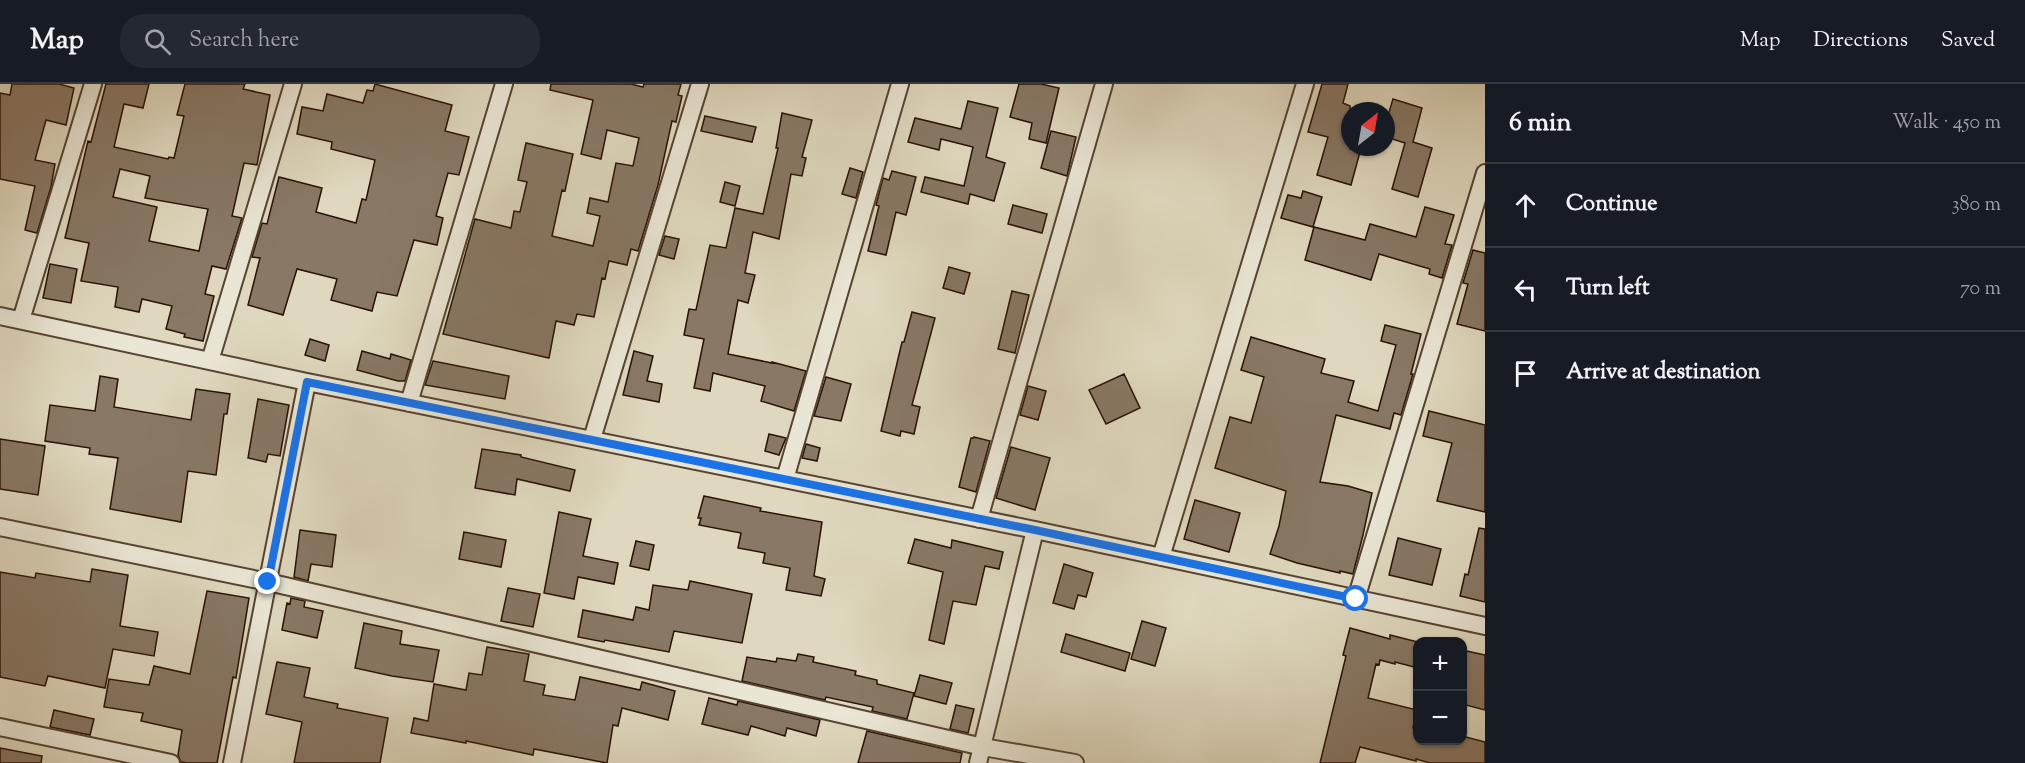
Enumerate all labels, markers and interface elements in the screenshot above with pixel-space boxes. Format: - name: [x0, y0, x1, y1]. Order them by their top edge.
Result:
- search box: [120, 14, 540, 68]
- text: Map: [30, 21, 84, 61]
- icon: search: [141, 25, 174, 58]
- text: Search here: [189, 25, 299, 57]
- text: Map: [1740, 26, 1780, 56]
- text: Directions: [1813, 26, 1908, 56]
- text: Saved: [1941, 26, 1995, 56]
- north arrow: [1341, 102, 1395, 156]
- text: 6 min: [1509, 105, 1572, 142]
- text: Walk · 450 m: [1892, 109, 2001, 138]
- icon: ahead: [1509, 189, 1542, 222]
- text: Continue: [1566, 189, 1657, 221]
- text: 380 m: [1952, 191, 2001, 220]
- icon: left: [1509, 273, 1542, 306]
- text: Turn left: [1566, 273, 1649, 305]
- text: 70 m: [1960, 275, 2001, 304]
- icon: arrive: [1509, 357, 1542, 390]
- text: Arrive at destination: [1566, 357, 1761, 389]
- route end: [254, 568, 280, 594]
- route start: [1342, 585, 1368, 611]
- map controls: [1413, 637, 1467, 745]
- button: +: [1413, 637, 1467, 691]
- button: −: [1413, 691, 1467, 745]

